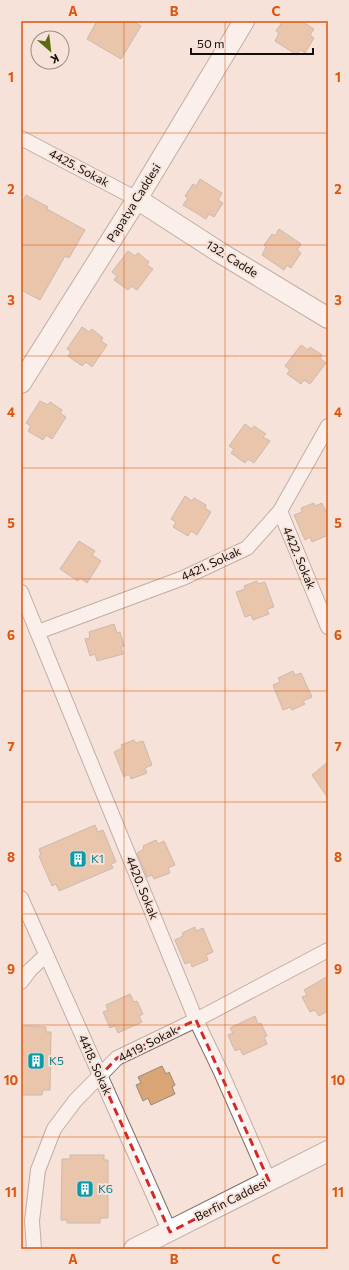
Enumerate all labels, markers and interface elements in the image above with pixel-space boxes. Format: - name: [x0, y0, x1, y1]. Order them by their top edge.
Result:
- text: A: [68, 3, 78, 19]
- text: B: [170, 3, 179, 19]
- text: C: [272, 3, 281, 19]
- north arrow: [30, 30, 70, 70]
- scale bar: [191, 30, 313, 56]
- text: 50 m: [197, 36, 225, 50]
- text: K: [48, 52, 61, 67]
- text: 1: [8, 69, 14, 85]
- text: 1: [335, 69, 341, 85]
- street label: 4425. Sokak: [47, 145, 112, 189]
- street label: Papatya Caddesi: [103, 161, 163, 244]
- text: 2: [7, 181, 15, 197]
- text: 2: [334, 181, 342, 197]
- street label: 132. Cadde: [204, 237, 261, 280]
- text: 3: [7, 292, 15, 308]
- text: 3: [334, 292, 342, 308]
- text: 4: [7, 404, 15, 420]
- text: 4: [334, 404, 342, 420]
- text: 5: [7, 515, 15, 531]
- text: 5: [334, 515, 342, 531]
- street label: 4422. Sokak: [281, 524, 319, 591]
- street label: 4421. Sokak: [178, 543, 243, 583]
- text: 6: [7, 627, 15, 643]
- text: 6: [334, 627, 342, 643]
- text: 7: [7, 738, 15, 754]
- text: 7: [334, 738, 342, 754]
- text: 8: [7, 849, 15, 865]
- building icon: K1: [68, 849, 88, 869]
- text: 8: [334, 849, 342, 865]
- place label: K1: [91, 851, 104, 865]
- street label: 4420. Sokak: [124, 854, 162, 922]
- text: 9: [7, 961, 15, 977]
- text: 9: [334, 961, 342, 977]
- street label: 4419. Sokak: [115, 1022, 180, 1064]
- street label: 4418. Sokak: [76, 1032, 116, 1098]
- building icon: K5: [26, 1051, 46, 1071]
- place label: K5: [49, 1053, 64, 1067]
- text: 10: [4, 1072, 19, 1088]
- text: 10: [331, 1072, 346, 1088]
- street label: Berfin Caddesi: [192, 1175, 269, 1223]
- building icon: K6: [75, 1179, 95, 1199]
- place label: K6: [98, 1181, 113, 1195]
- text: 11: [5, 1184, 17, 1200]
- text: 11: [332, 1184, 344, 1200]
- text: A: [68, 1251, 78, 1267]
- text: B: [170, 1251, 179, 1267]
- text: C: [272, 1251, 281, 1267]

